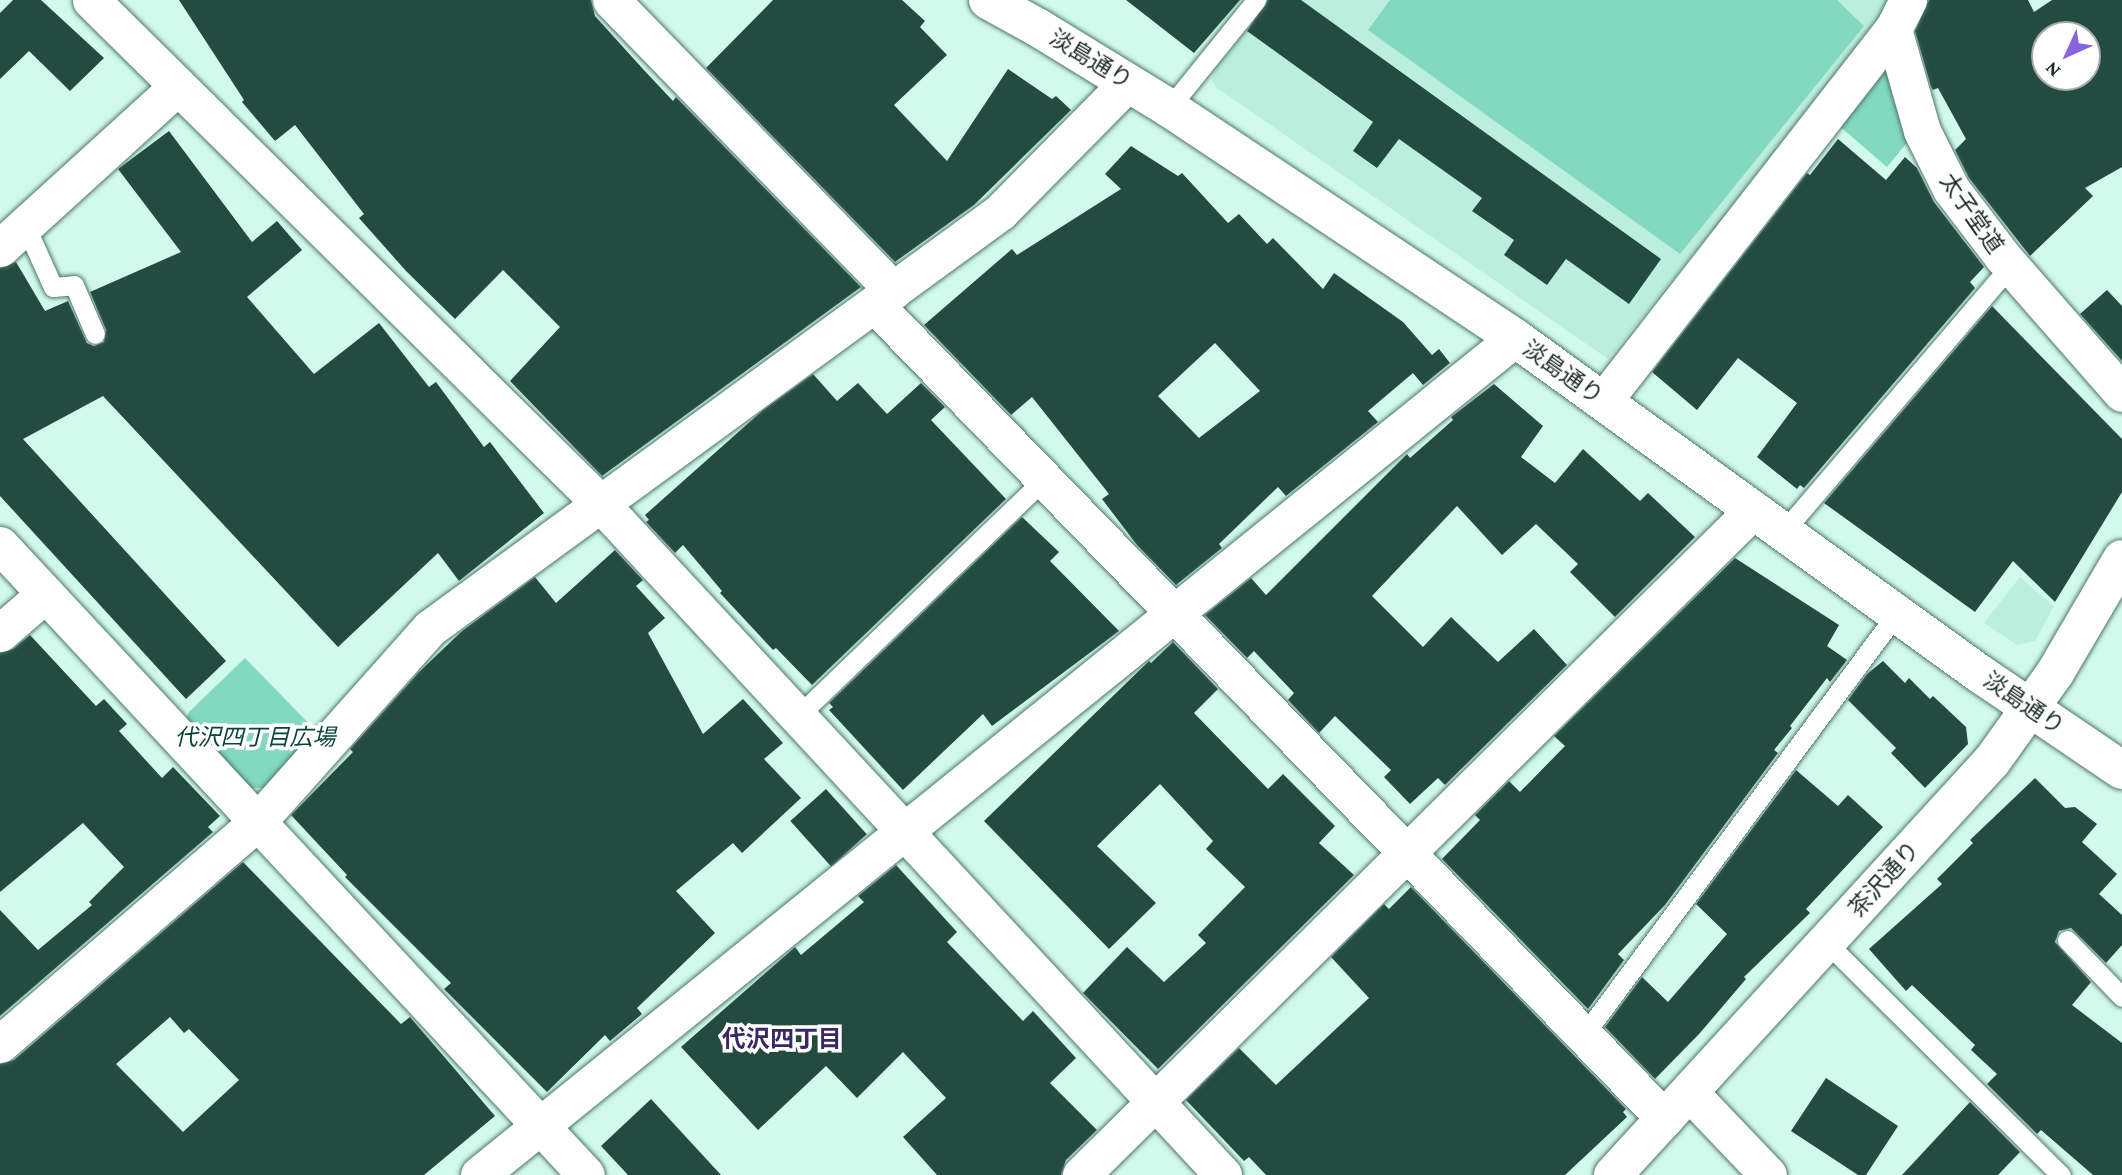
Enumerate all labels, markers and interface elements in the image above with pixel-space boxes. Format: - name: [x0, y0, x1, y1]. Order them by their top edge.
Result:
- north arrow: [2031, 21, 2101, 91]
- street label: 淡島通り: [1044, 23, 1138, 95]
- text: N: [2040, 58, 2064, 82]
- street label: 太子堂道: [1934, 167, 2010, 259]
- street label: 淡島通り: [1517, 334, 1609, 410]
- street label: 淡島通り: [1978, 666, 2070, 740]
- park label: 代沢四丁目広場: [175, 723, 335, 751]
- street label: 茶沢通り: [1843, 836, 1925, 922]
- district label: 代沢四丁目: [722, 1025, 842, 1053]

